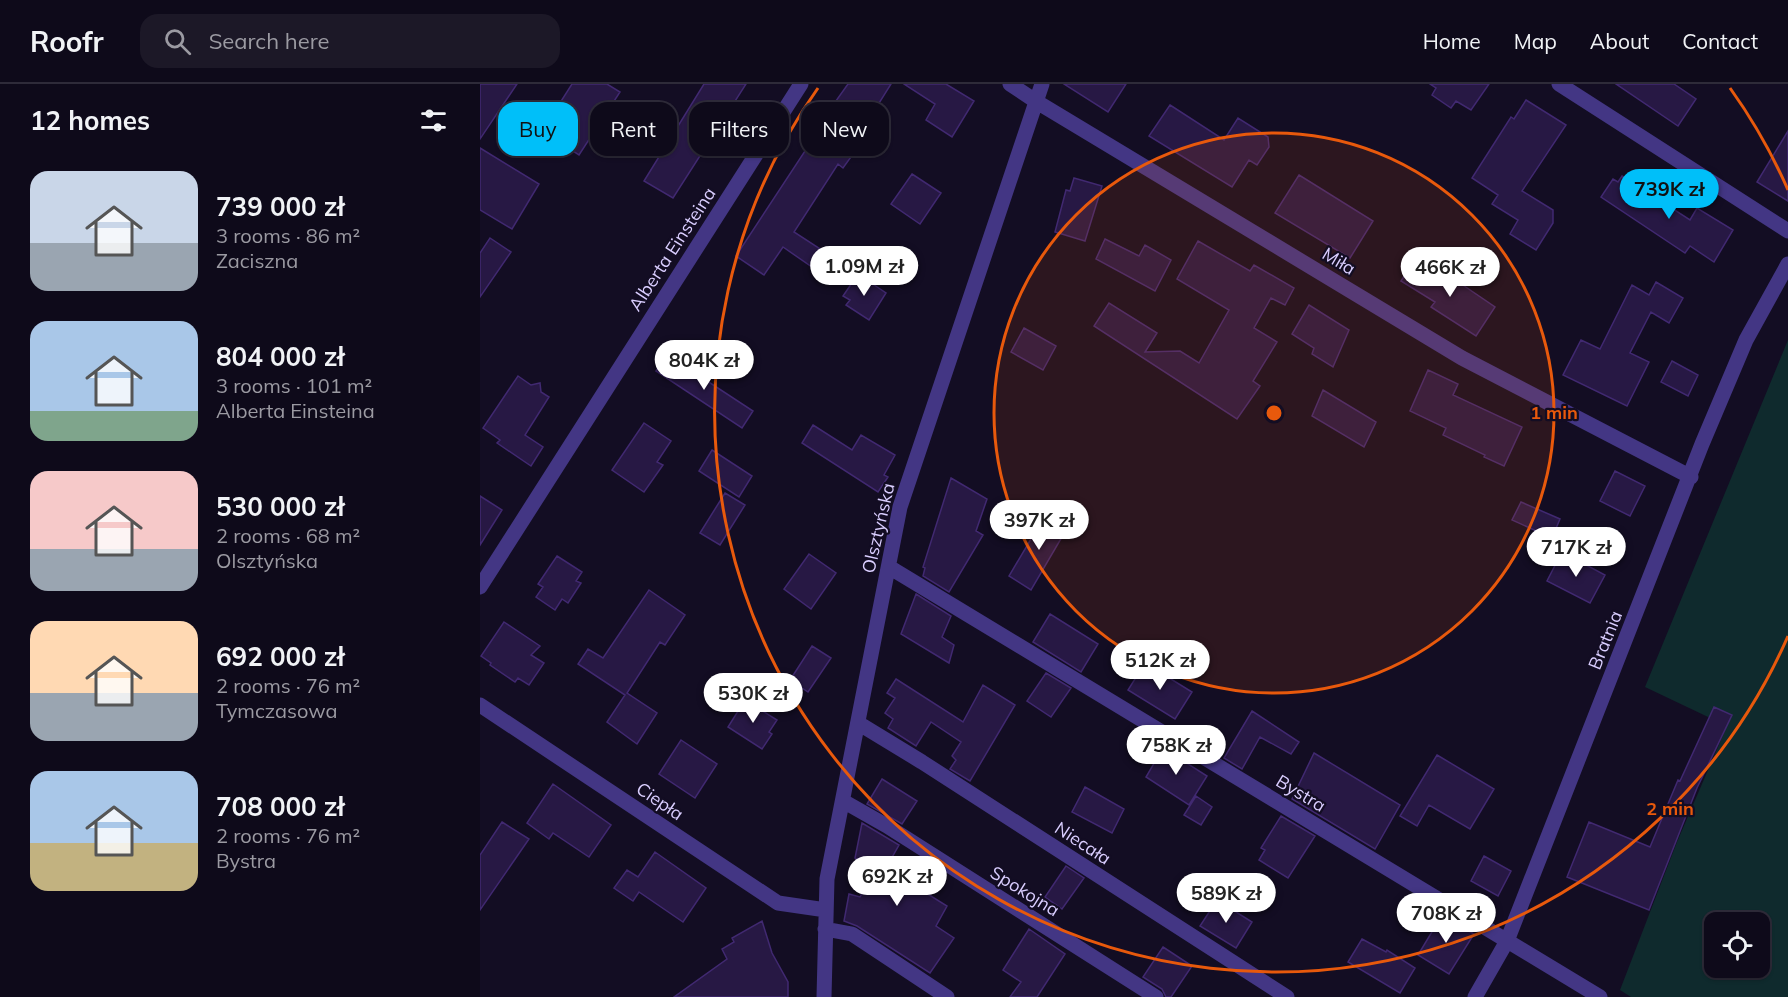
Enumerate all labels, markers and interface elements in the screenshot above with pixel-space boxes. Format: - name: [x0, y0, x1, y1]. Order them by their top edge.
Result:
- search box: [140, 14, 560, 68]
- text: Roofr: [30, 24, 104, 59]
- icon: search: [161, 25, 194, 58]
- text: Search here: [209, 27, 330, 55]
- text: Home: [1423, 28, 1481, 54]
- text: Map: [1514, 28, 1557, 54]
- text: About: [1590, 28, 1649, 54]
- text: Contact: [1682, 28, 1758, 54]
- chip: Buy: [498, 102, 578, 156]
- chip: Rent: [590, 102, 677, 156]
- chip: Filters: [689, 102, 789, 156]
- chip: New: [801, 102, 889, 156]
- text: 12 homes: [30, 104, 150, 137]
- icon: filters: [417, 104, 450, 137]
- pin: 739K zł: [1614, 169, 1724, 220]
- text: 739K zł: [1634, 176, 1704, 201]
- street label: Alberta Einsteina: [623, 183, 721, 315]
- text: 739 000 zł: [216, 190, 344, 223]
- icon: home: [78, 195, 150, 267]
- text: 3 rooms · 86 m²: [216, 223, 360, 248]
- street label: Miła: [1318, 242, 1360, 280]
- pin: 1.09M zł: [802, 246, 926, 297]
- pin: 466K zł: [1395, 247, 1505, 298]
- text: Zaciszna: [216, 248, 298, 273]
- text: 1.09M zł: [824, 253, 904, 278]
- text: 466K zł: [1415, 254, 1485, 279]
- text: 804 000 zł: [216, 340, 344, 373]
- pin: 804K zł: [649, 340, 759, 391]
- icon: home: [78, 345, 150, 417]
- text: 804K zł: [669, 347, 739, 372]
- text: 3 rooms · 101 m²: [216, 373, 372, 398]
- text: Alberta Einsteina: [216, 398, 375, 423]
- text: 1 min: [1530, 401, 1578, 424]
- centre of rings: [1264, 403, 1284, 423]
- street label: Olsztyńska: [856, 481, 900, 575]
- text: 530 000 zł: [216, 490, 344, 523]
- icon: home: [78, 495, 150, 567]
- pin: 397K zł: [984, 500, 1094, 551]
- text: 397K zł: [1004, 507, 1074, 532]
- text: 2 rooms · 68 m²: [216, 523, 360, 548]
- pin: 717K zł: [1521, 527, 1631, 578]
- text: 717K zł: [1541, 534, 1611, 559]
- text: Olsztyńska: [216, 548, 318, 573]
- street label: Bratnia: [1583, 607, 1627, 673]
- text: 692 000 zł: [216, 640, 344, 673]
- pin: 512K zł: [1105, 640, 1215, 691]
- icon: home: [78, 645, 150, 717]
- text: 512K zł: [1125, 647, 1195, 672]
- text: 2 rooms · 76 m²: [216, 673, 360, 698]
- pin: 530K zł: [698, 673, 808, 724]
- text: 530K zł: [718, 680, 788, 705]
- text: Tymczasowa: [216, 698, 338, 723]
- pin: 758K zł: [1121, 725, 1231, 776]
- text: 758K zł: [1141, 732, 1211, 757]
- street label: Bystra: [1272, 769, 1330, 817]
- street label: Ciepła: [632, 777, 688, 825]
- text: 708 000 zł: [216, 790, 344, 823]
- icon: home: [78, 795, 150, 867]
- text: 2 min: [1646, 797, 1694, 820]
- street label: Niecała: [1051, 816, 1115, 870]
- text: 2 rooms · 76 m²: [216, 823, 360, 848]
- text: Bystra: [216, 848, 276, 873]
- pin: 692K zł: [842, 856, 952, 907]
- street label: Spokojna: [986, 861, 1064, 921]
- text: 692K zł: [862, 863, 932, 888]
- pin: 589K zł: [1171, 873, 1281, 924]
- text: 589K zł: [1191, 880, 1261, 905]
- pin: 708K zł: [1391, 893, 1501, 944]
- text: 708K zł: [1411, 900, 1481, 925]
- map controls: [1704, 912, 1770, 978]
- button: locate: [1704, 912, 1770, 978]

